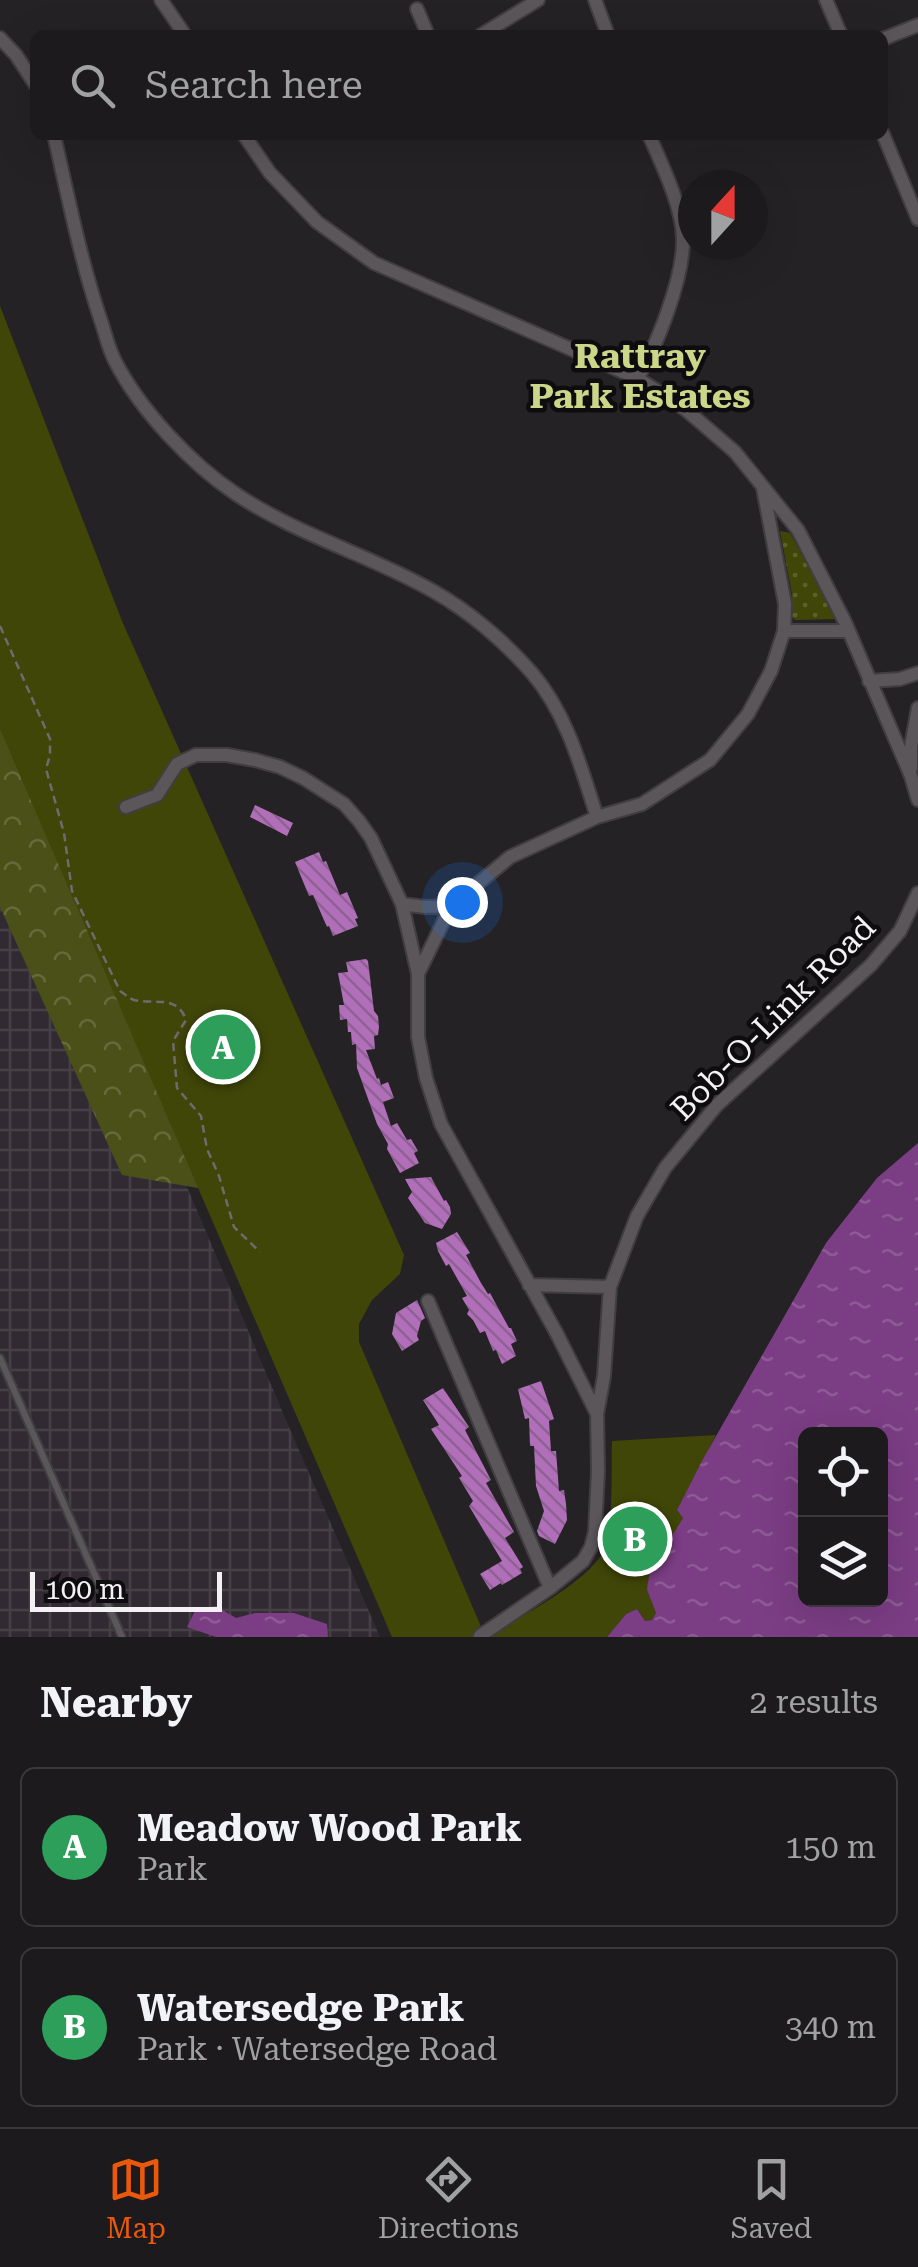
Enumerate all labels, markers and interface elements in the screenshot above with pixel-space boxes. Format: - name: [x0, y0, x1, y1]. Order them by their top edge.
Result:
- search box: [30, 30, 888, 140]
- icon: search: [65, 58, 120, 113]
- text: Search here: [145, 63, 363, 107]
- north arrow: [678, 170, 768, 260]
- district label: Rattray Park Estates: [530, 336, 750, 417]
- your location: [437, 877, 488, 928]
- street label: Bob-O-Link Road: [663, 908, 883, 1128]
- pin: A: [190, 1010, 256, 1084]
- map controls: [798, 1427, 888, 1607]
- button: locate: [798, 1427, 888, 1517]
- pin: B: [602, 1502, 668, 1576]
- button: layers: [798, 1517, 888, 1607]
- scale bar: [30, 1567, 222, 1612]
- text: 100 m: [45, 1573, 125, 1606]
- text: Nearby: [40, 1678, 192, 1727]
- text: 2 results: [750, 1683, 878, 1721]
- text: Meadow Wood Park: [137, 1806, 522, 1850]
- text: A: [63, 1828, 86, 1866]
- text: 150 m: [785, 1828, 876, 1866]
- text: Park: [137, 1850, 208, 1888]
- text: Watersedge Park: [137, 1986, 464, 2030]
- text: B: [63, 2008, 86, 2046]
- text: 340 m: [785, 2008, 876, 2046]
- text: Park · Watersedge Road: [137, 2030, 497, 2068]
- tab: Map: [106, 2152, 166, 2245]
- tab: Directions: [378, 2152, 519, 2245]
- tab: Saved: [731, 2152, 812, 2245]

